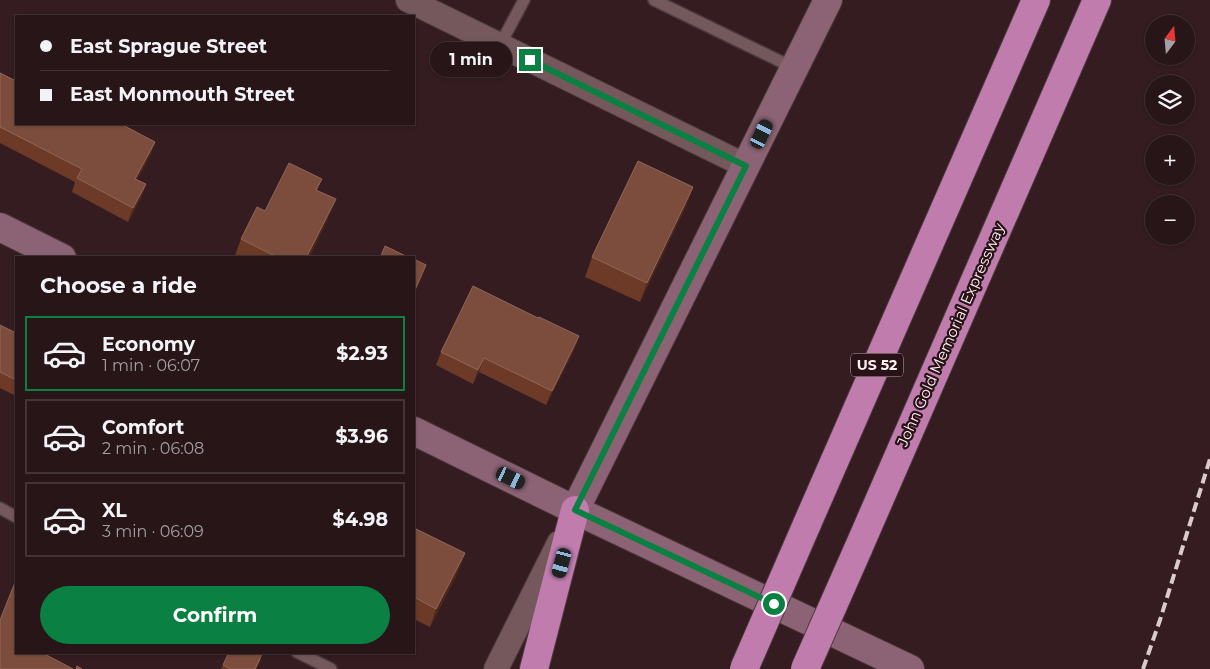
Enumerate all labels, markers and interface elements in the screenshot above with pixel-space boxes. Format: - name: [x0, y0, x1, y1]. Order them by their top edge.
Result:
- north arrow: [1145, 15, 1195, 65]
- map controls: [1145, 15, 1195, 245]
- text: East Sprague Street: [70, 35, 267, 58]
- callout: 1 min: [430, 42, 512, 78]
- route end: [519, 49, 541, 71]
- text: 1 min: [449, 50, 493, 69]
- button: layers: [1145, 75, 1195, 125]
- text: East Monmouth Street: [70, 83, 295, 106]
- car: [748, 117, 775, 151]
- button: +: [1145, 135, 1195, 185]
- button: −: [1145, 195, 1195, 245]
- street label: John Gold Memorial Expressway: [892, 219, 1009, 450]
- text: Choose a ride: [40, 272, 197, 299]
- icon: car: [42, 331, 87, 376]
- text: Economy: [102, 333, 195, 356]
- text: $2.93: [336, 342, 388, 365]
- road number: US 52: [851, 354, 903, 376]
- text: 1 min · 06:07: [102, 356, 200, 375]
- icon: car: [42, 414, 87, 459]
- text: Comfort: [102, 416, 184, 439]
- text: $3.96: [336, 425, 388, 448]
- text: 2 min · 06:08: [102, 439, 204, 458]
- car: [494, 465, 527, 491]
- icon: car: [42, 497, 87, 542]
- text: XL: [102, 499, 127, 522]
- text: $4.98: [333, 508, 388, 531]
- text: 3 min · 06:09: [102, 522, 204, 541]
- car: [550, 547, 573, 579]
- button: Confirm: [40, 586, 390, 644]
- route start: [763, 593, 785, 615]

